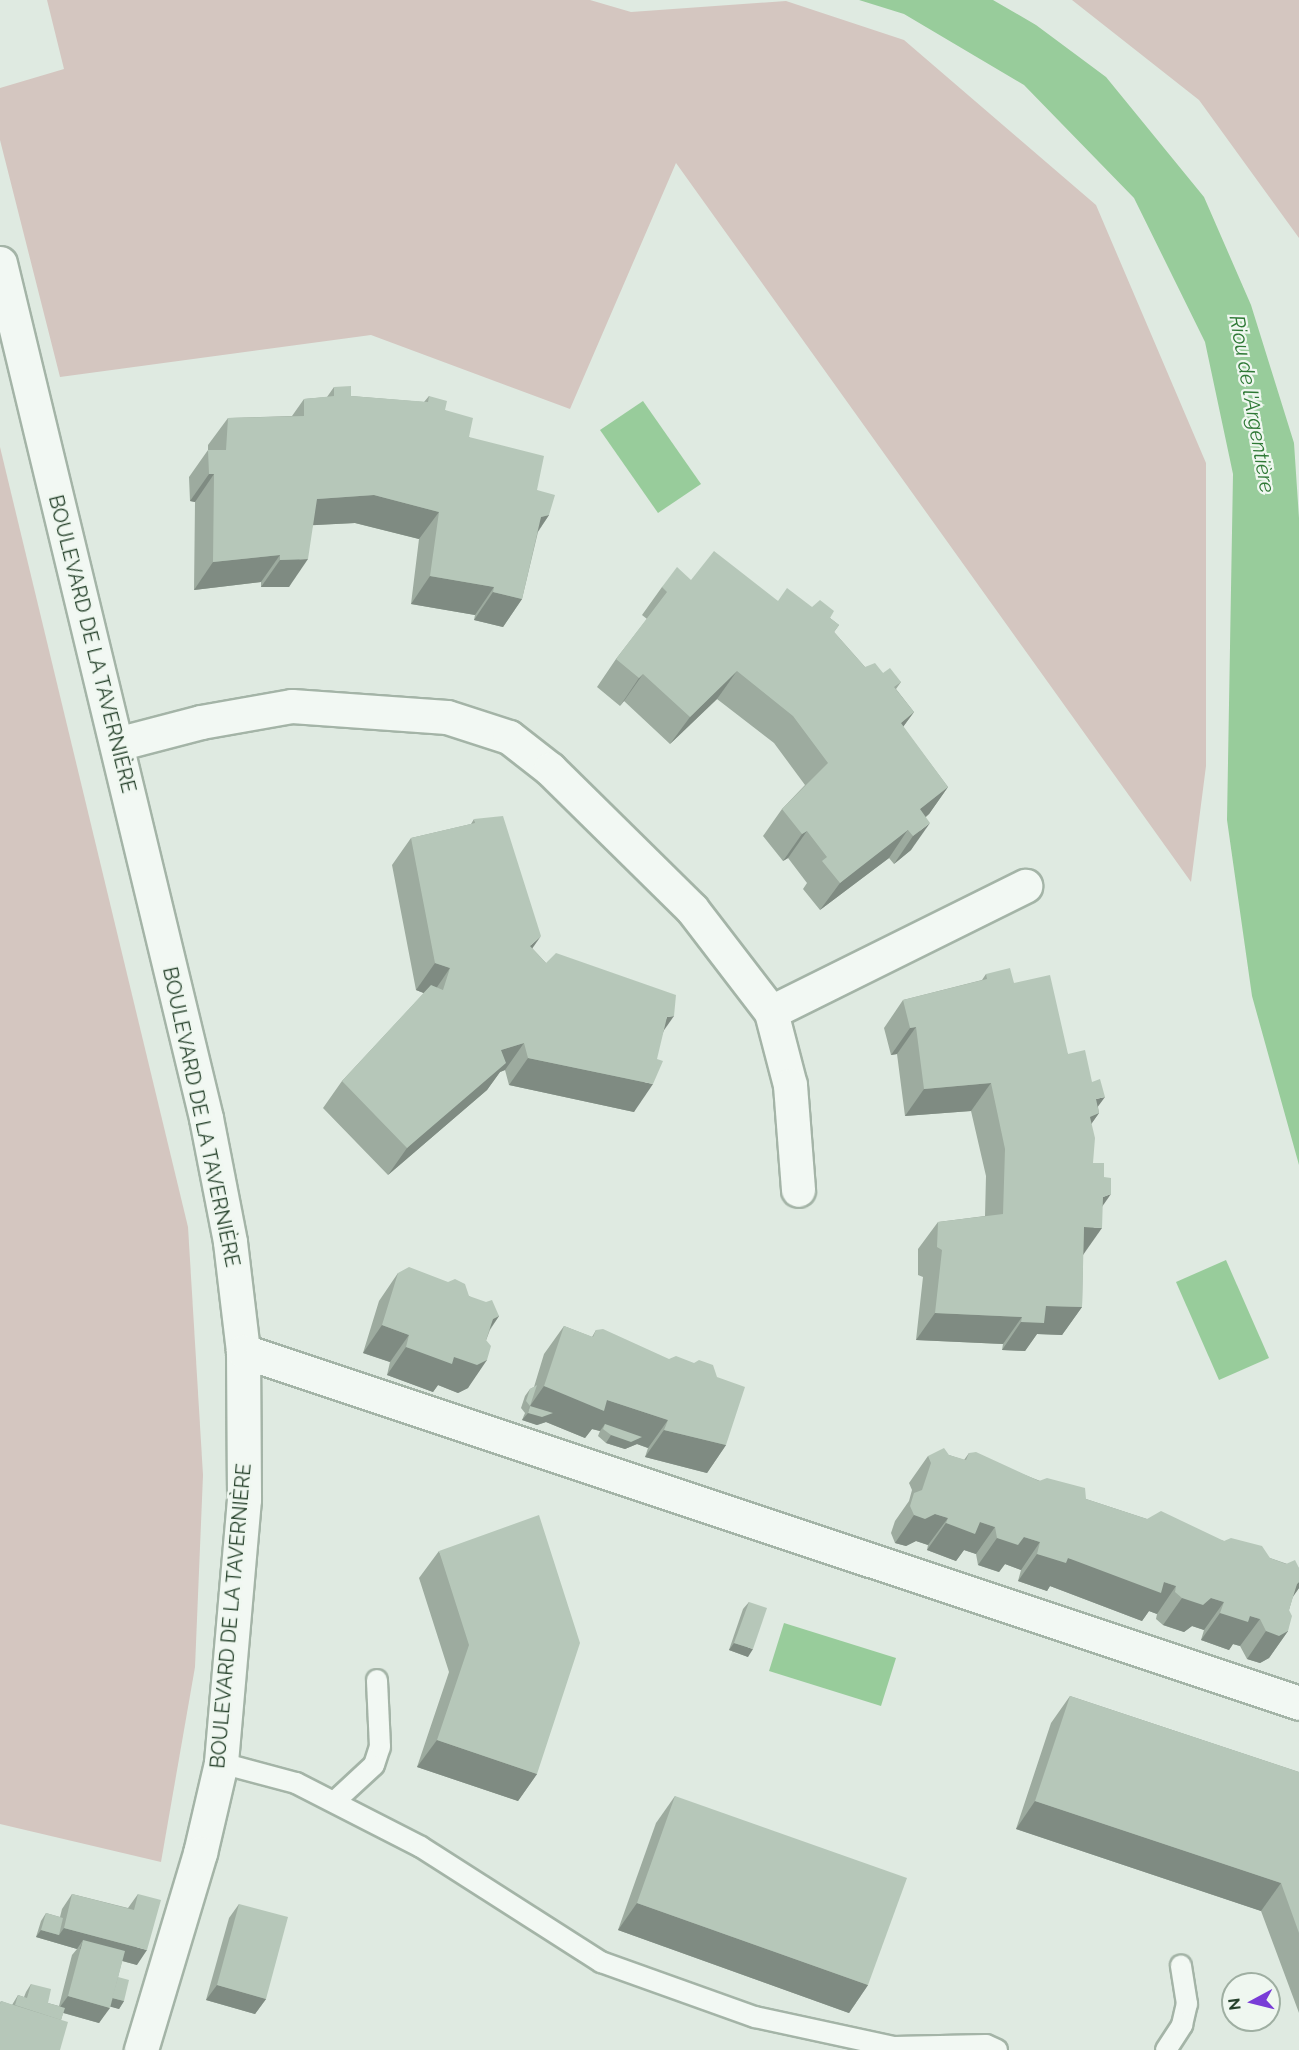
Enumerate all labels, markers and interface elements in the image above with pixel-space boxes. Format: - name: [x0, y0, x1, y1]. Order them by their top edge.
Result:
- water label: Riou de l'Argentière: [1224, 313, 1280, 495]
- street label: BOULEVARD DE LA TAVERNIÈRE: [43, 492, 141, 796]
- street label: BOULEVARD DE LA TAVERNIÈRE: [157, 964, 245, 1270]
- street label: BOULEVARD DE LA TAVERNIÈRE: [206, 1462, 256, 1770]
- north arrow: [1221, 1972, 1281, 2032]
- text: N: [1224, 1997, 1245, 2011]

